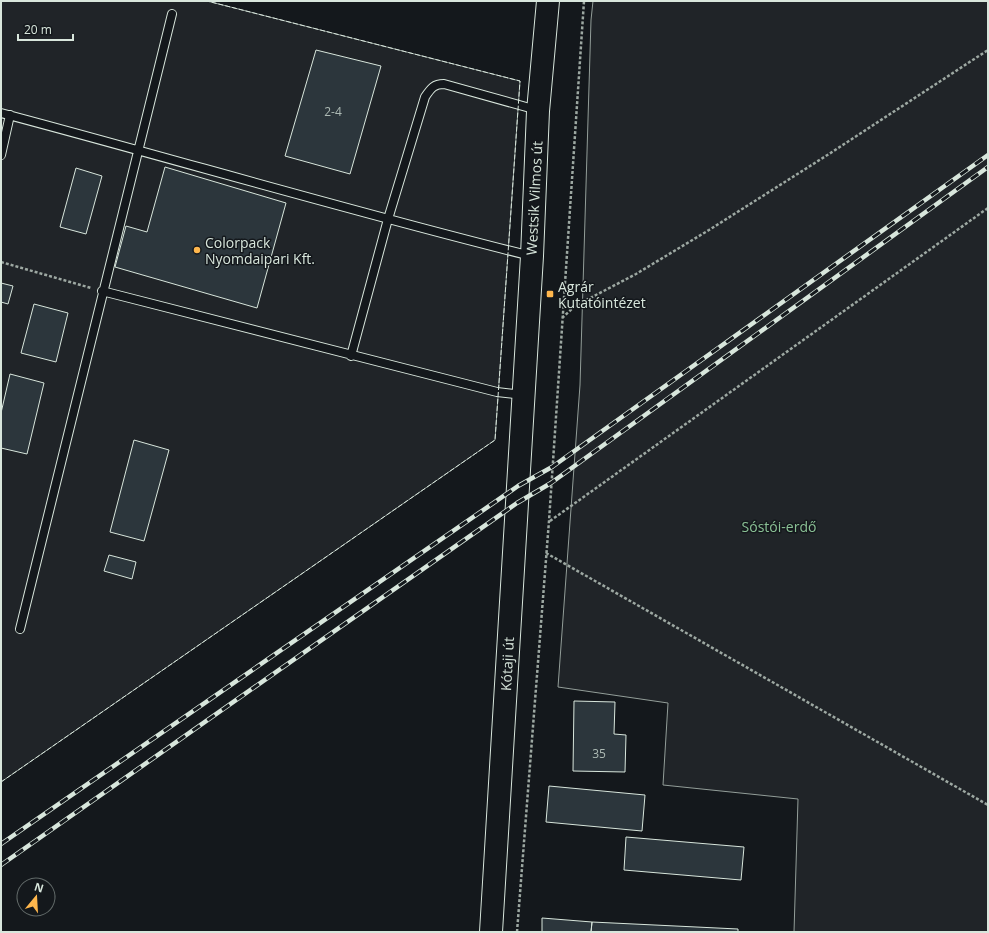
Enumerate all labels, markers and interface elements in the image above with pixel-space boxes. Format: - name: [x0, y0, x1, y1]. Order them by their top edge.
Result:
- scale bar: [18, 16, 73, 42]
- text: 20 m: [24, 21, 52, 38]
- house number: 2-4: [324, 103, 342, 120]
- street label: Westsik Vilmos út: [522, 140, 546, 256]
- place label: Colorpack Nyomdaipari Kft.: [205, 233, 315, 268]
- marker: Colorpack Nyomdaipari Kft.: [192, 245, 202, 255]
- place label: Agrár Kutatóintézet: [558, 277, 646, 312]
- marker: Agrár Kutatóintézet: [545, 289, 555, 299]
- park label: Sóstói-erdő: [742, 517, 816, 536]
- street label: Kótaji út: [496, 637, 518, 691]
- house number: 35: [592, 745, 606, 762]
- north arrow: [16, 877, 56, 917]
- text: N: [33, 878, 46, 896]

